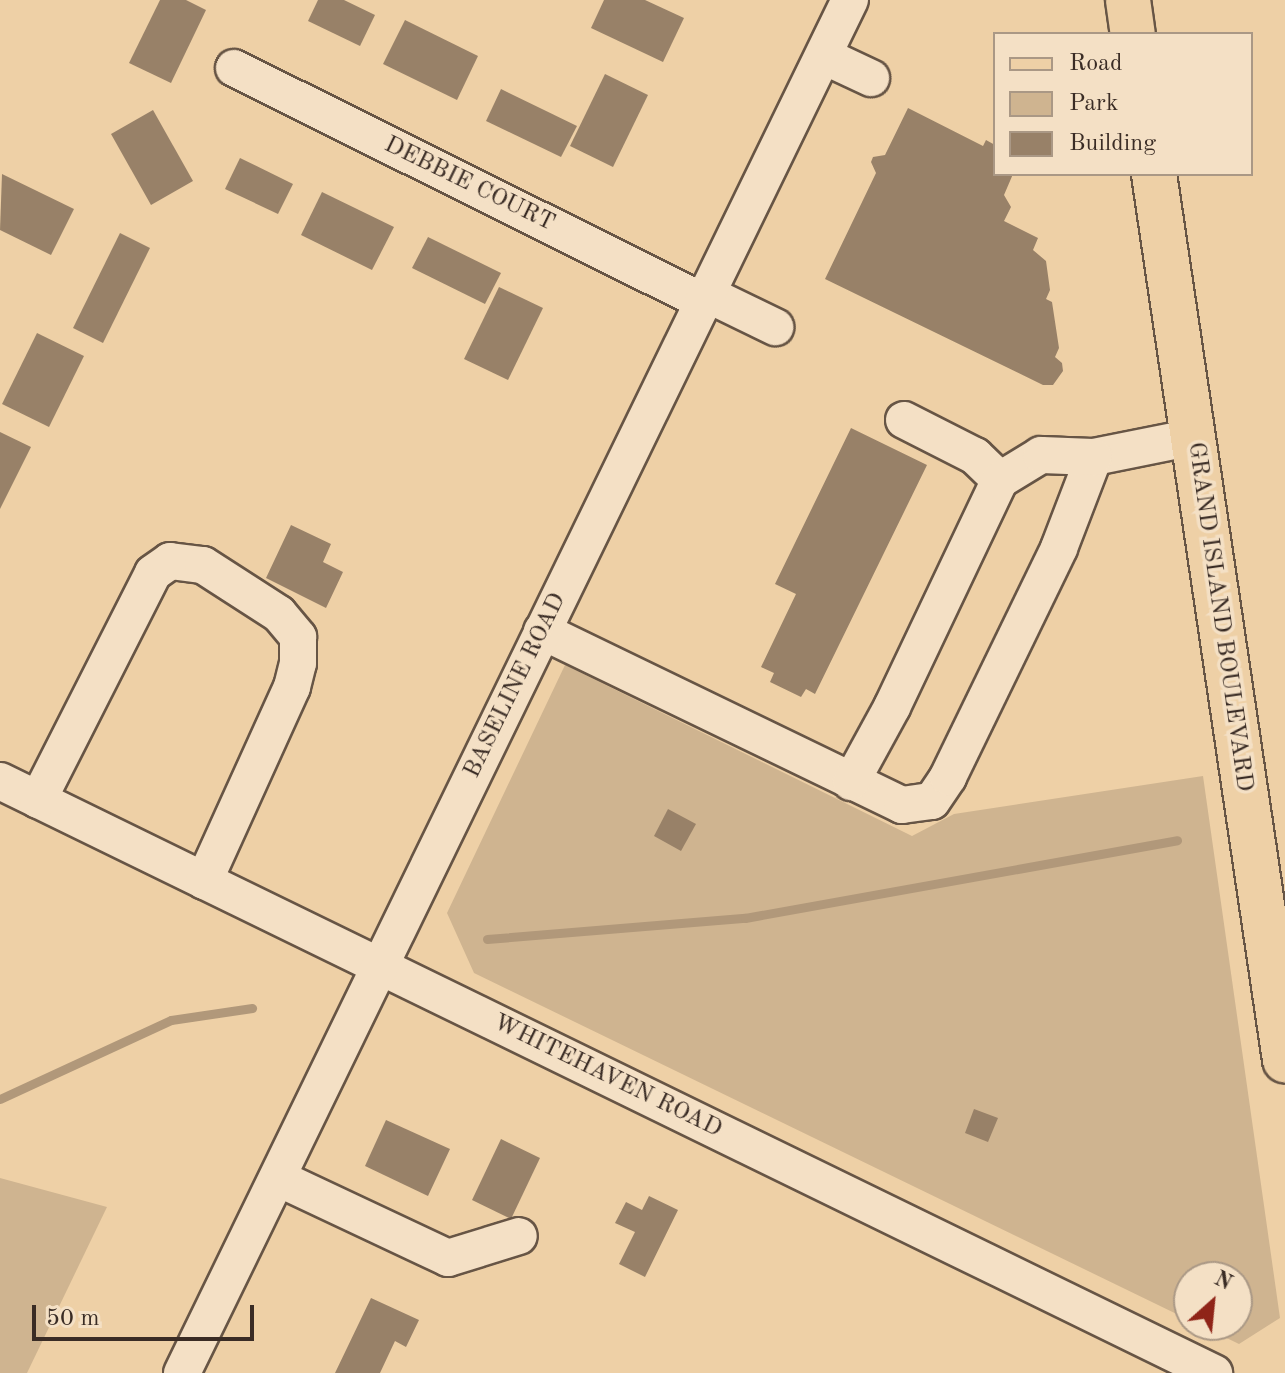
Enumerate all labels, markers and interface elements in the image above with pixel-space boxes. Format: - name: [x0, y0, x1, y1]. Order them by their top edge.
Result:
- legend: [993, 32, 1253, 176]
- text: Road: [1069, 52, 1122, 76]
- text: Park: [1069, 92, 1118, 116]
- street label: DEBBIE COURT: [379, 131, 559, 239]
- text: Building: [1069, 132, 1156, 156]
- street label: GRAND ISLAND BOULEVARD: [1180, 440, 1258, 794]
- street label: BASELINE ROAD: [459, 589, 573, 783]
- street label: WHITEHAVEN ROAD: [488, 1009, 726, 1145]
- north arrow: [1173, 1261, 1253, 1341]
- text: N: [1211, 1268, 1235, 1295]
- scale bar: [36, 1289, 258, 1339]
- text: 50 m: [46, 1307, 100, 1331]

